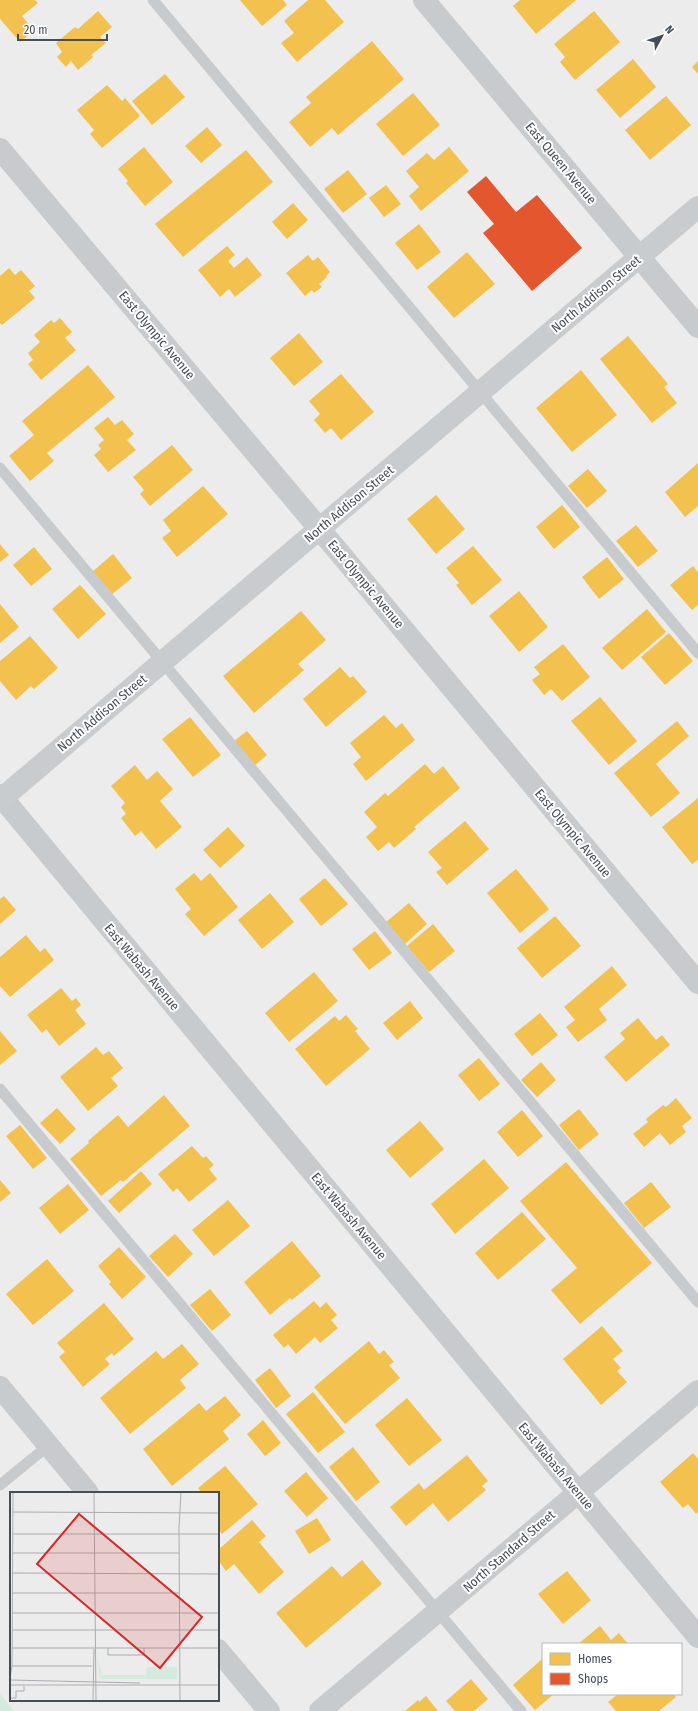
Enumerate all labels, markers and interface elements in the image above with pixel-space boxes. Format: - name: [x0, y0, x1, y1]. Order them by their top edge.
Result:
- scale bar: [18, 16, 107, 42]
- north arrow: [642, 16, 682, 56]
- text: 20 m: [24, 23, 48, 37]
- text: N: [662, 23, 676, 37]
- street label: East Queen Avenue: [523, 119, 599, 207]
- street label: North Addison Street: [548, 252, 644, 336]
- street label: East Olympic Avenue: [116, 288, 198, 382]
- street label: North Addison Street: [301, 462, 397, 546]
- street label: East Olympic Avenue: [325, 537, 407, 631]
- street label: North Addison Street: [54, 671, 150, 755]
- street label: East Olympic Avenue: [532, 786, 614, 880]
- street label: East Wabash Avenue: [101, 921, 183, 1013]
- street label: East Wabash Avenue: [308, 1170, 390, 1262]
- street label: East Wabash Avenue: [515, 1420, 597, 1512]
- inset map: [10, 1492, 219, 1701]
- street label: North Standard Street: [460, 1507, 559, 1595]
- legend: [542, 1643, 682, 1695]
- text: Homes: [578, 1652, 612, 1666]
- text: Shops: [578, 1672, 608, 1686]

